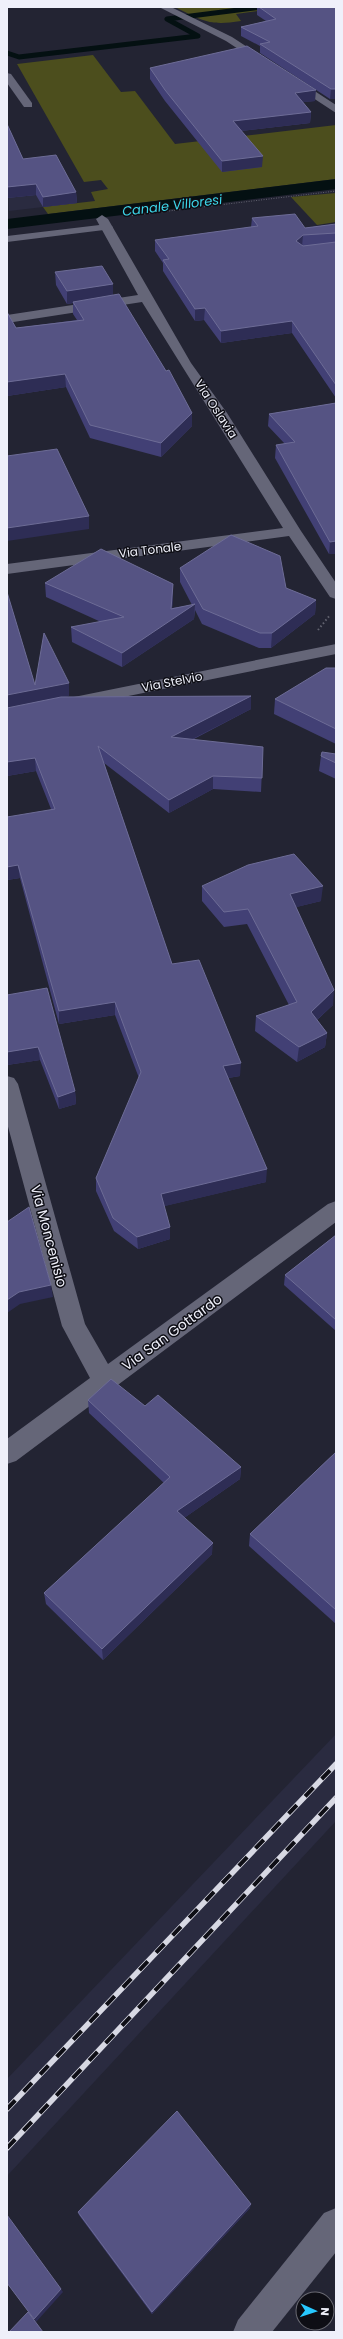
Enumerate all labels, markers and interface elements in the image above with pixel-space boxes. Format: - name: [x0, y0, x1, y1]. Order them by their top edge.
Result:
- water label: Canale Villoresi: [121, 190, 224, 221]
- street label: Via Oslavia: [191, 376, 242, 441]
- street label: Via Tonale: [118, 537, 182, 562]
- street label: Via Stelvio: [140, 667, 204, 696]
- street label: Via Moncenisio: [26, 1183, 72, 1290]
- street label: Via San Gottardo: [118, 1289, 226, 1375]
- north arrow: [295, 2291, 335, 2331]
- text: N: [317, 2307, 333, 2316]

